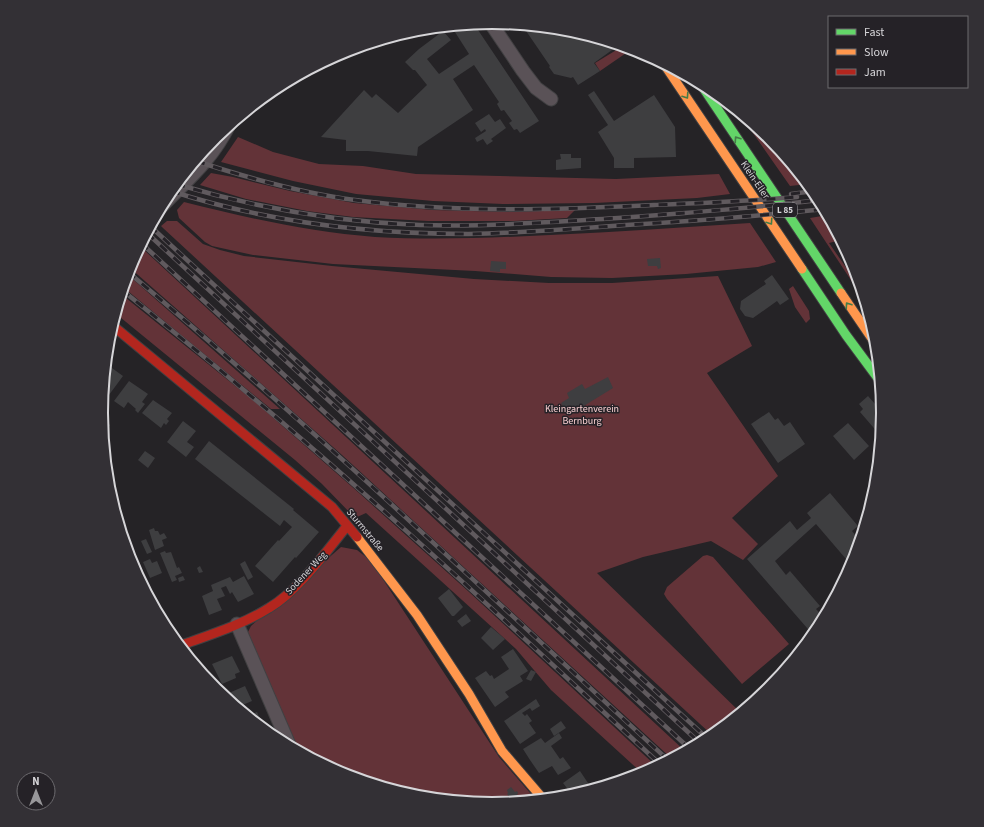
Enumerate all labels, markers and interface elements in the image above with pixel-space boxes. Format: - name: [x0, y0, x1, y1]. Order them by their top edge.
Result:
- legend: [828, 16, 968, 88]
- text: Fast: [864, 24, 884, 41]
- text: Slow: [864, 44, 889, 61]
- text: Jam: [864, 64, 886, 81]
- one-way arrow: [681, 92, 688, 99]
- one-way arrow: [735, 136, 742, 143]
- street label: Klein-Eller: [737, 158, 773, 202]
- road number: L 85: [773, 203, 797, 217]
- one-way arrow: [765, 218, 772, 225]
- one-way arrow: [845, 302, 853, 309]
- park label: Kleingartenverein Bernburg: [545, 402, 619, 428]
- street label: Sturmstraße: [343, 506, 387, 554]
- street label: Sodener Weg: [282, 548, 330, 598]
- north arrow: [16, 771, 56, 811]
- text: N: [32, 774, 40, 789]

